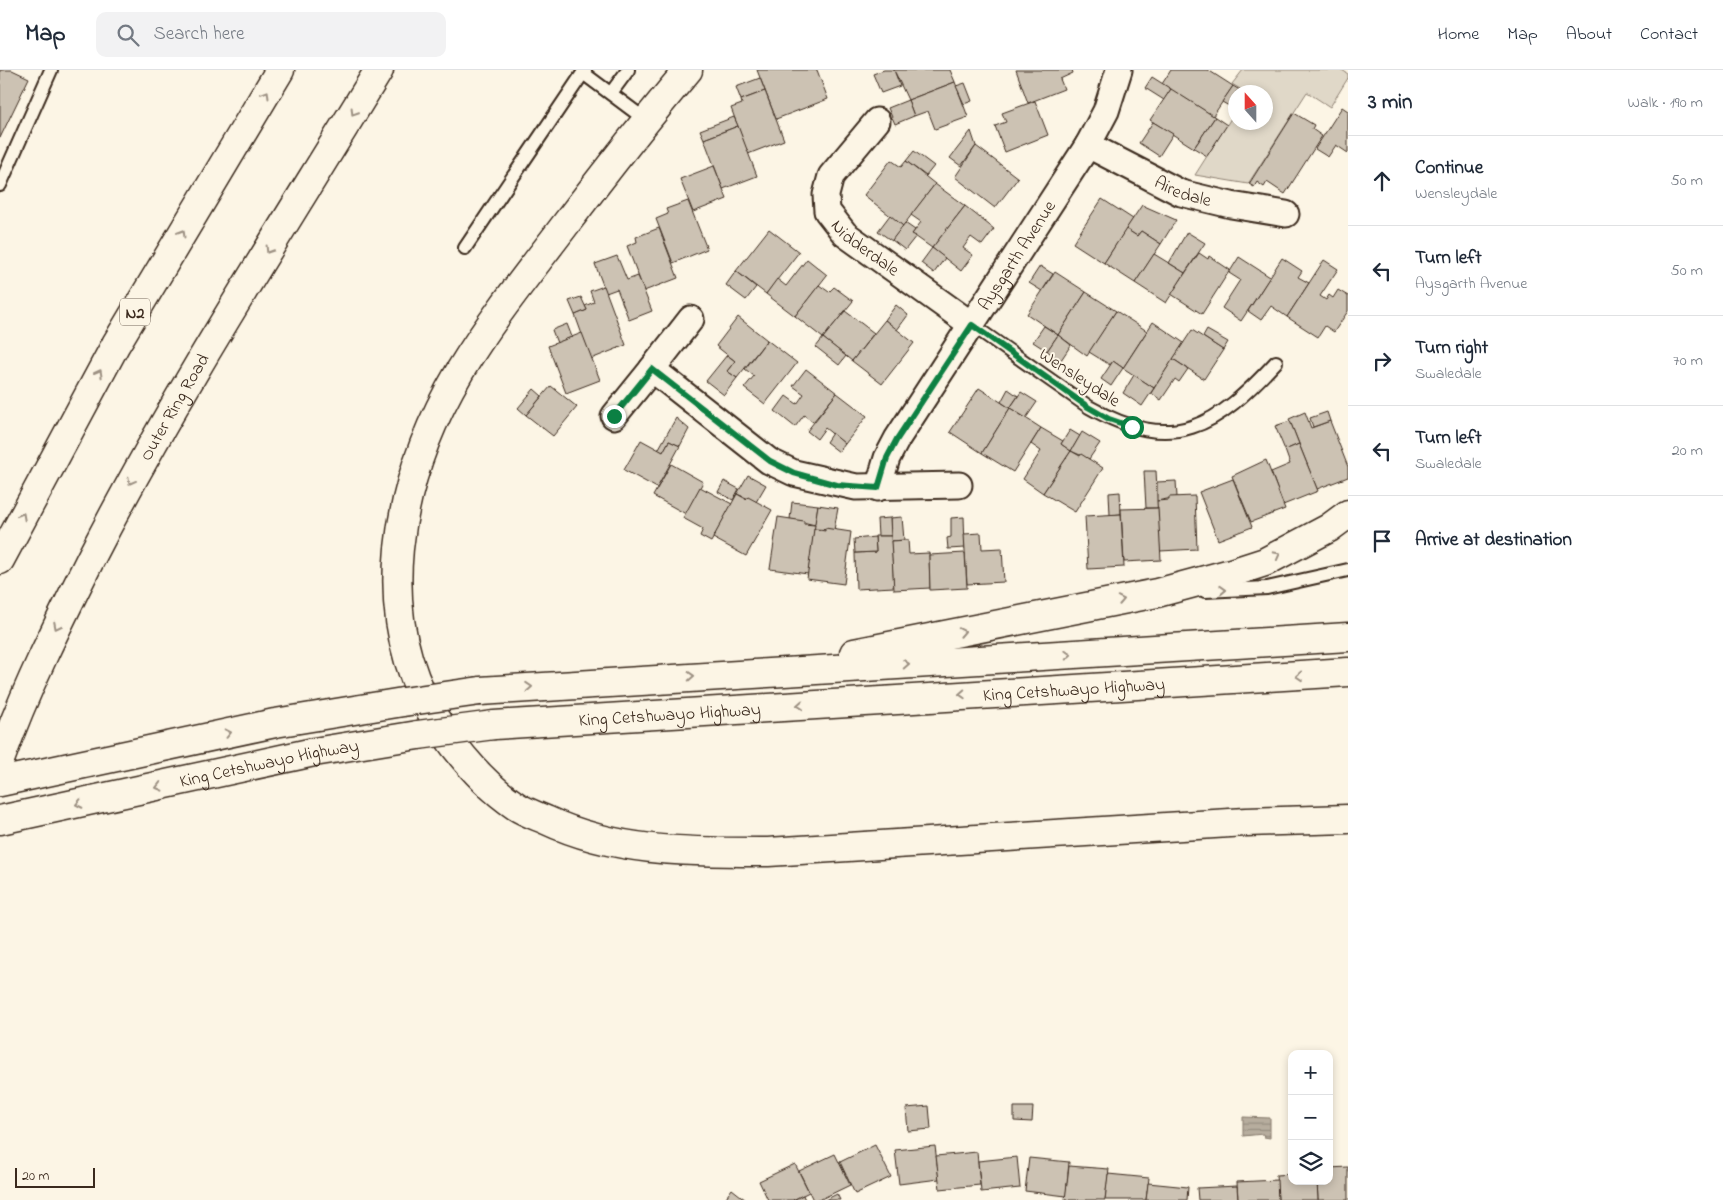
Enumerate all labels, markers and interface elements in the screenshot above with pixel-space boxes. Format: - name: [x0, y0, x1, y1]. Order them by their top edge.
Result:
- search box: [96, 12, 446, 57]
- text: Map: [25, 17, 66, 52]
- icon: search: [114, 21, 142, 49]
- text: Search here: [154, 21, 245, 48]
- text: Home: [1438, 22, 1479, 48]
- text: Map: [1507, 22, 1538, 48]
- text: About: [1566, 22, 1612, 48]
- text: Contact: [1640, 22, 1698, 48]
- north arrow: [1228, 85, 1273, 130]
- text: 3 min: [1368, 88, 1412, 118]
- one-way arrow: [259, 90, 269, 99]
- text: Walk · 190 m: [1628, 91, 1703, 115]
- one-way arrow: [350, 106, 360, 115]
- text: Continue: [1415, 155, 1483, 182]
- icon: ahead: [1368, 167, 1396, 195]
- text: 50 m: [1671, 169, 1703, 193]
- street label: Airedale: [1149, 170, 1214, 215]
- text: Wensleydale: [1415, 182, 1497, 206]
- street label: Aysgarth Avenue: [973, 195, 1064, 316]
- street label: Nidderdale: [823, 215, 905, 284]
- one-way arrow: [176, 230, 186, 239]
- one-way arrow: [265, 245, 275, 254]
- text: Turn left: [1415, 245, 1482, 272]
- icon: left: [1368, 257, 1396, 285]
- text: 50 m: [1671, 259, 1703, 283]
- text: Aysgarth Avenue: [1415, 272, 1528, 296]
- road number: N2: [120, 298, 150, 326]
- text: Turn right: [1415, 335, 1488, 362]
- street label: Wensleydale: [1033, 343, 1126, 415]
- icon: right: [1368, 347, 1396, 375]
- street label: Outer Ring Road: [134, 349, 217, 466]
- text: 70 m: [1673, 349, 1703, 373]
- text: Swaledale: [1415, 362, 1482, 386]
- one-way arrow: [93, 370, 103, 379]
- route end: [603, 405, 626, 428]
- route start: [1121, 416, 1144, 439]
- text: Turn left: [1415, 425, 1482, 452]
- icon: left: [1368, 437, 1396, 465]
- text: 20 m: [1672, 439, 1703, 463]
- text: Swaledale: [1415, 452, 1482, 476]
- one-way arrow: [127, 476, 137, 485]
- one-way arrow: [16, 512, 26, 521]
- icon: arrive: [1368, 527, 1396, 555]
- text: Arrive at destination: [1415, 527, 1572, 554]
- one-way arrow: [1272, 551, 1281, 561]
- one-way arrow: [1220, 585, 1228, 595]
- one-way arrow: [1117, 595, 1126, 605]
- one-way arrow: [53, 621, 63, 630]
- one-way arrow: [958, 627, 966, 637]
- one-way arrow: [1064, 650, 1072, 661]
- one-way arrow: [902, 659, 910, 670]
- one-way arrow: [1295, 670, 1303, 681]
- one-way arrow: [687, 671, 695, 682]
- street label: King Cetshwayo Highway: [982, 672, 1166, 710]
- one-way arrow: [525, 682, 533, 693]
- one-way arrow: [958, 689, 966, 700]
- street label: King Cetshwayo Highway: [578, 697, 762, 735]
- one-way arrow: [796, 699, 804, 710]
- one-way arrow: [224, 728, 232, 739]
- street label: King Cetshwayo Highway: [177, 734, 361, 796]
- one-way arrow: [155, 781, 163, 791]
- one-way arrow: [74, 798, 83, 809]
- map controls: [1288, 1050, 1333, 1185]
- button: +: [1288, 1050, 1333, 1095]
- button: −: [1288, 1095, 1333, 1140]
- button: layers: [1288, 1140, 1333, 1185]
- scale bar: [15, 1165, 95, 1188]
- text: 20 m: [22, 1166, 49, 1187]

